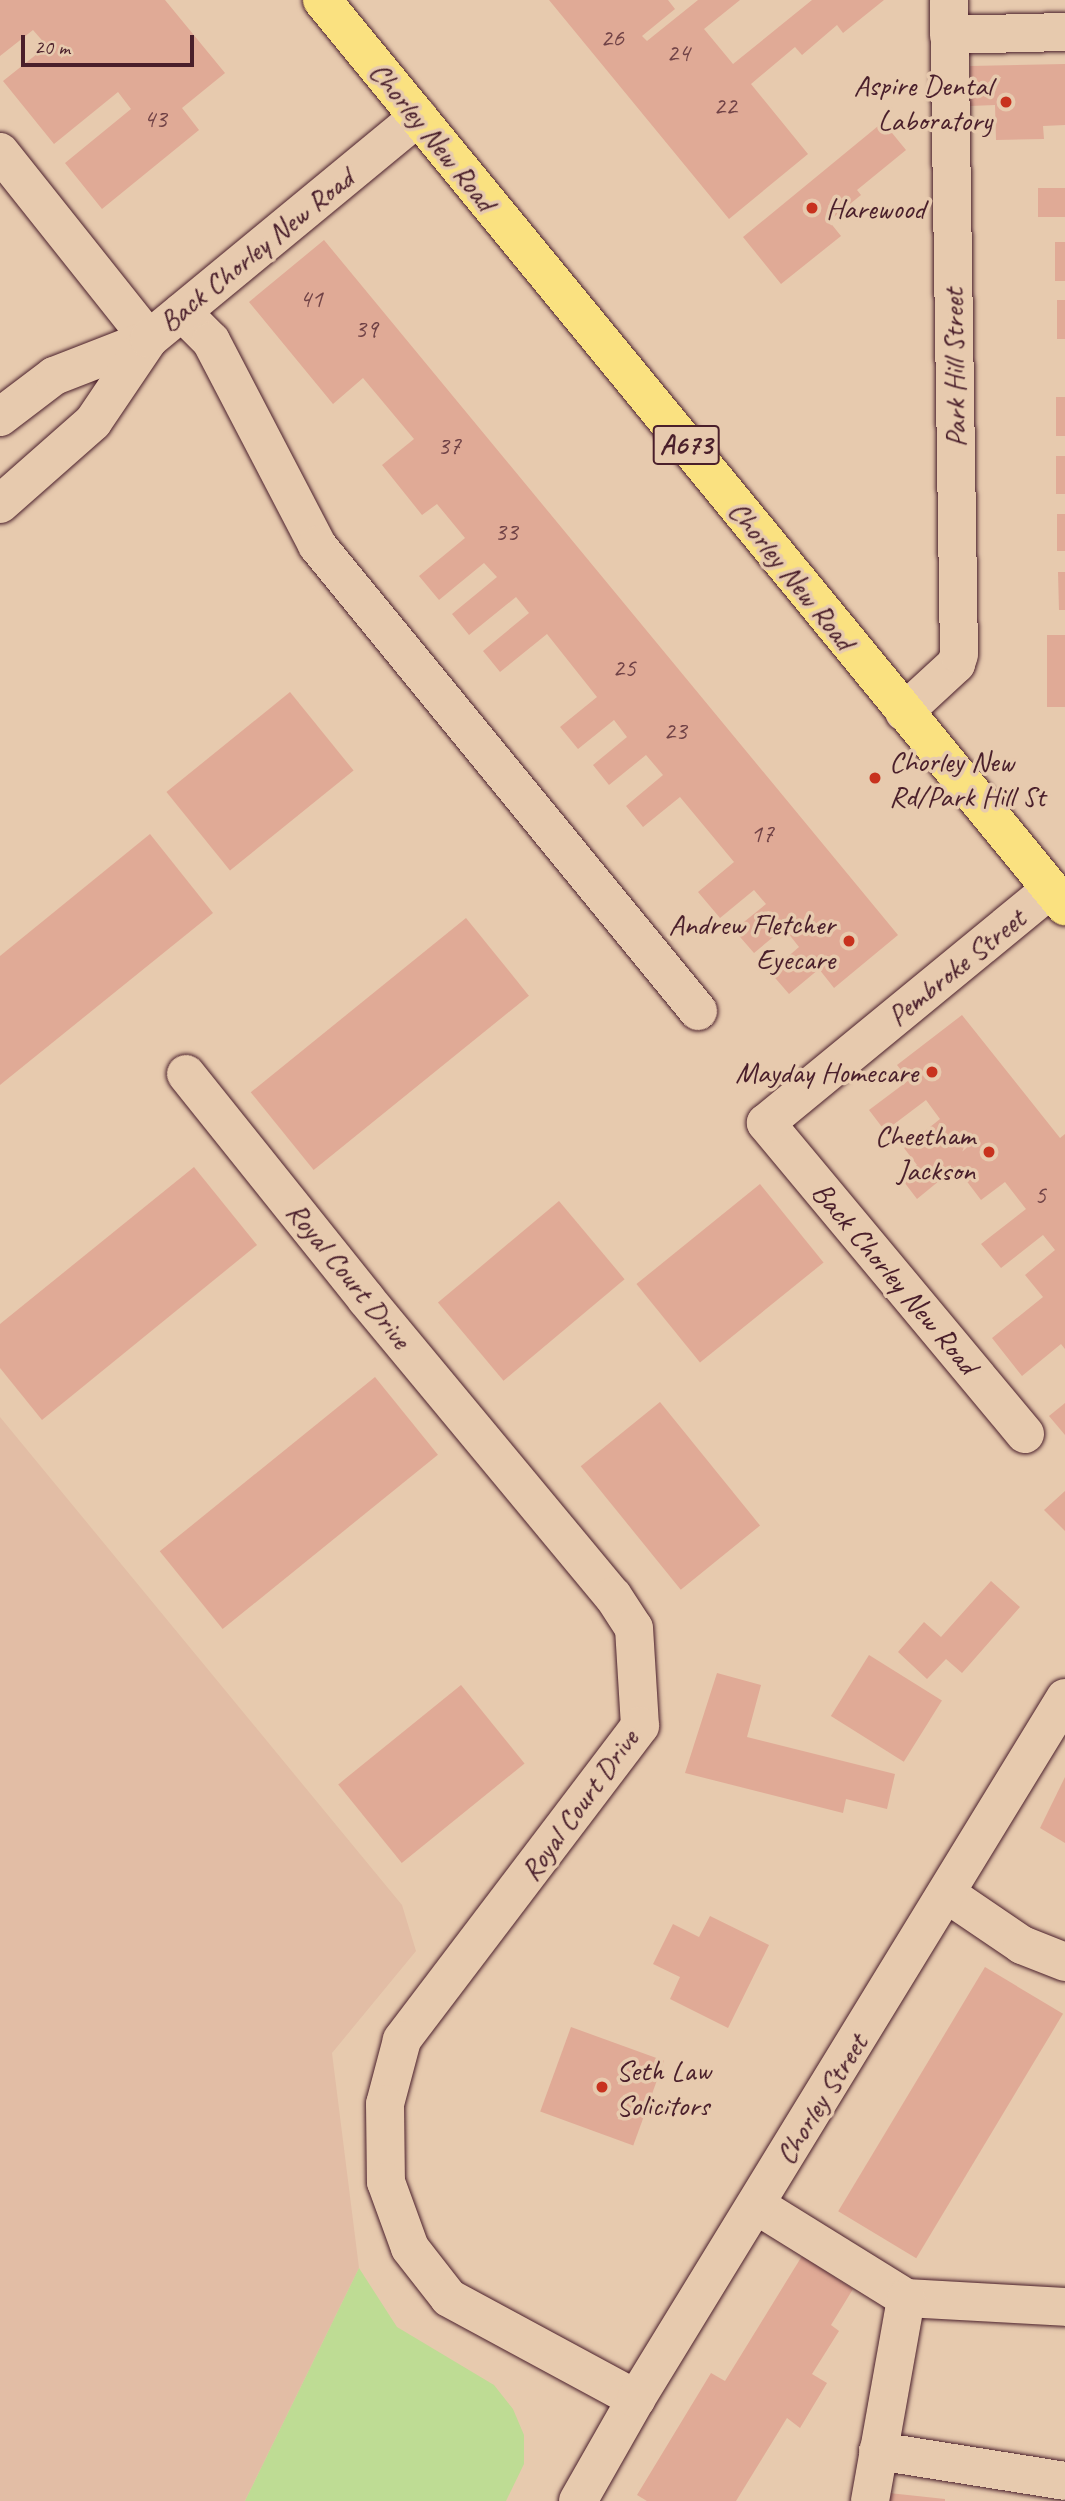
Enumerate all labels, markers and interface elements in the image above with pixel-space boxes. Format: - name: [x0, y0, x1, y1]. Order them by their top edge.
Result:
- scale bar: [24, 21, 198, 65]
- house number: 26: [600, 22, 624, 54]
- text: 20 m: [34, 34, 70, 60]
- house number: 24: [666, 37, 690, 69]
- street label: Chorley New Road: [361, 54, 505, 218]
- place label: Aspire Dental Laboratory: [854, 67, 992, 138]
- house number: 22: [713, 90, 737, 122]
- marker: Aspire Dental Laboratory: [998, 94, 1014, 110]
- house number: 43: [143, 103, 167, 135]
- street label: Back Chorley New Road: [151, 160, 361, 340]
- place label: Harewood: [826, 190, 925, 226]
- marker: Harewood: [804, 200, 820, 216]
- house number: 41: [299, 283, 323, 315]
- street label: Park Hill Street: [935, 288, 973, 448]
- house number: 39: [354, 313, 378, 345]
- road number: A673: [651, 420, 721, 470]
- house number: 37: [437, 430, 461, 462]
- street label: Chorley New Road: [720, 493, 864, 657]
- house number: 33: [494, 516, 518, 548]
- house number: 25: [612, 652, 636, 684]
- house number: 23: [663, 715, 687, 747]
- place label: Chorley New Rd/Park Hill St: [889, 743, 1047, 814]
- marker: Chorley New Rd/Park Hill St: [867, 770, 883, 786]
- house number: 17: [750, 818, 774, 850]
- street label: Pembroke Street: [880, 900, 1032, 1034]
- place label: Andrew Fletcher Eyecare: [667, 906, 835, 976]
- marker: Andrew Fletcher Eyecare: [841, 933, 857, 949]
- place label: Mayday Homecare: [735, 1054, 918, 1090]
- marker: Mayday Homecare: [924, 1064, 940, 1080]
- place label: Cheetham Jackson: [875, 1117, 975, 1188]
- marker: Cheetham Jackson: [981, 1144, 997, 1160]
- street label: Back Chorley New Road: [804, 1174, 986, 1382]
- house number: 5: [1034, 1179, 1046, 1211]
- street label: Royal Court Drive: [279, 1194, 419, 1356]
- street label: Royal Court Drive: [512, 1722, 646, 1888]
- street label: Chorley Street: [767, 2027, 875, 2171]
- place label: Seth Law Solicitors: [616, 2052, 712, 2122]
- marker: Seth Law Solicitors: [594, 2079, 610, 2095]

